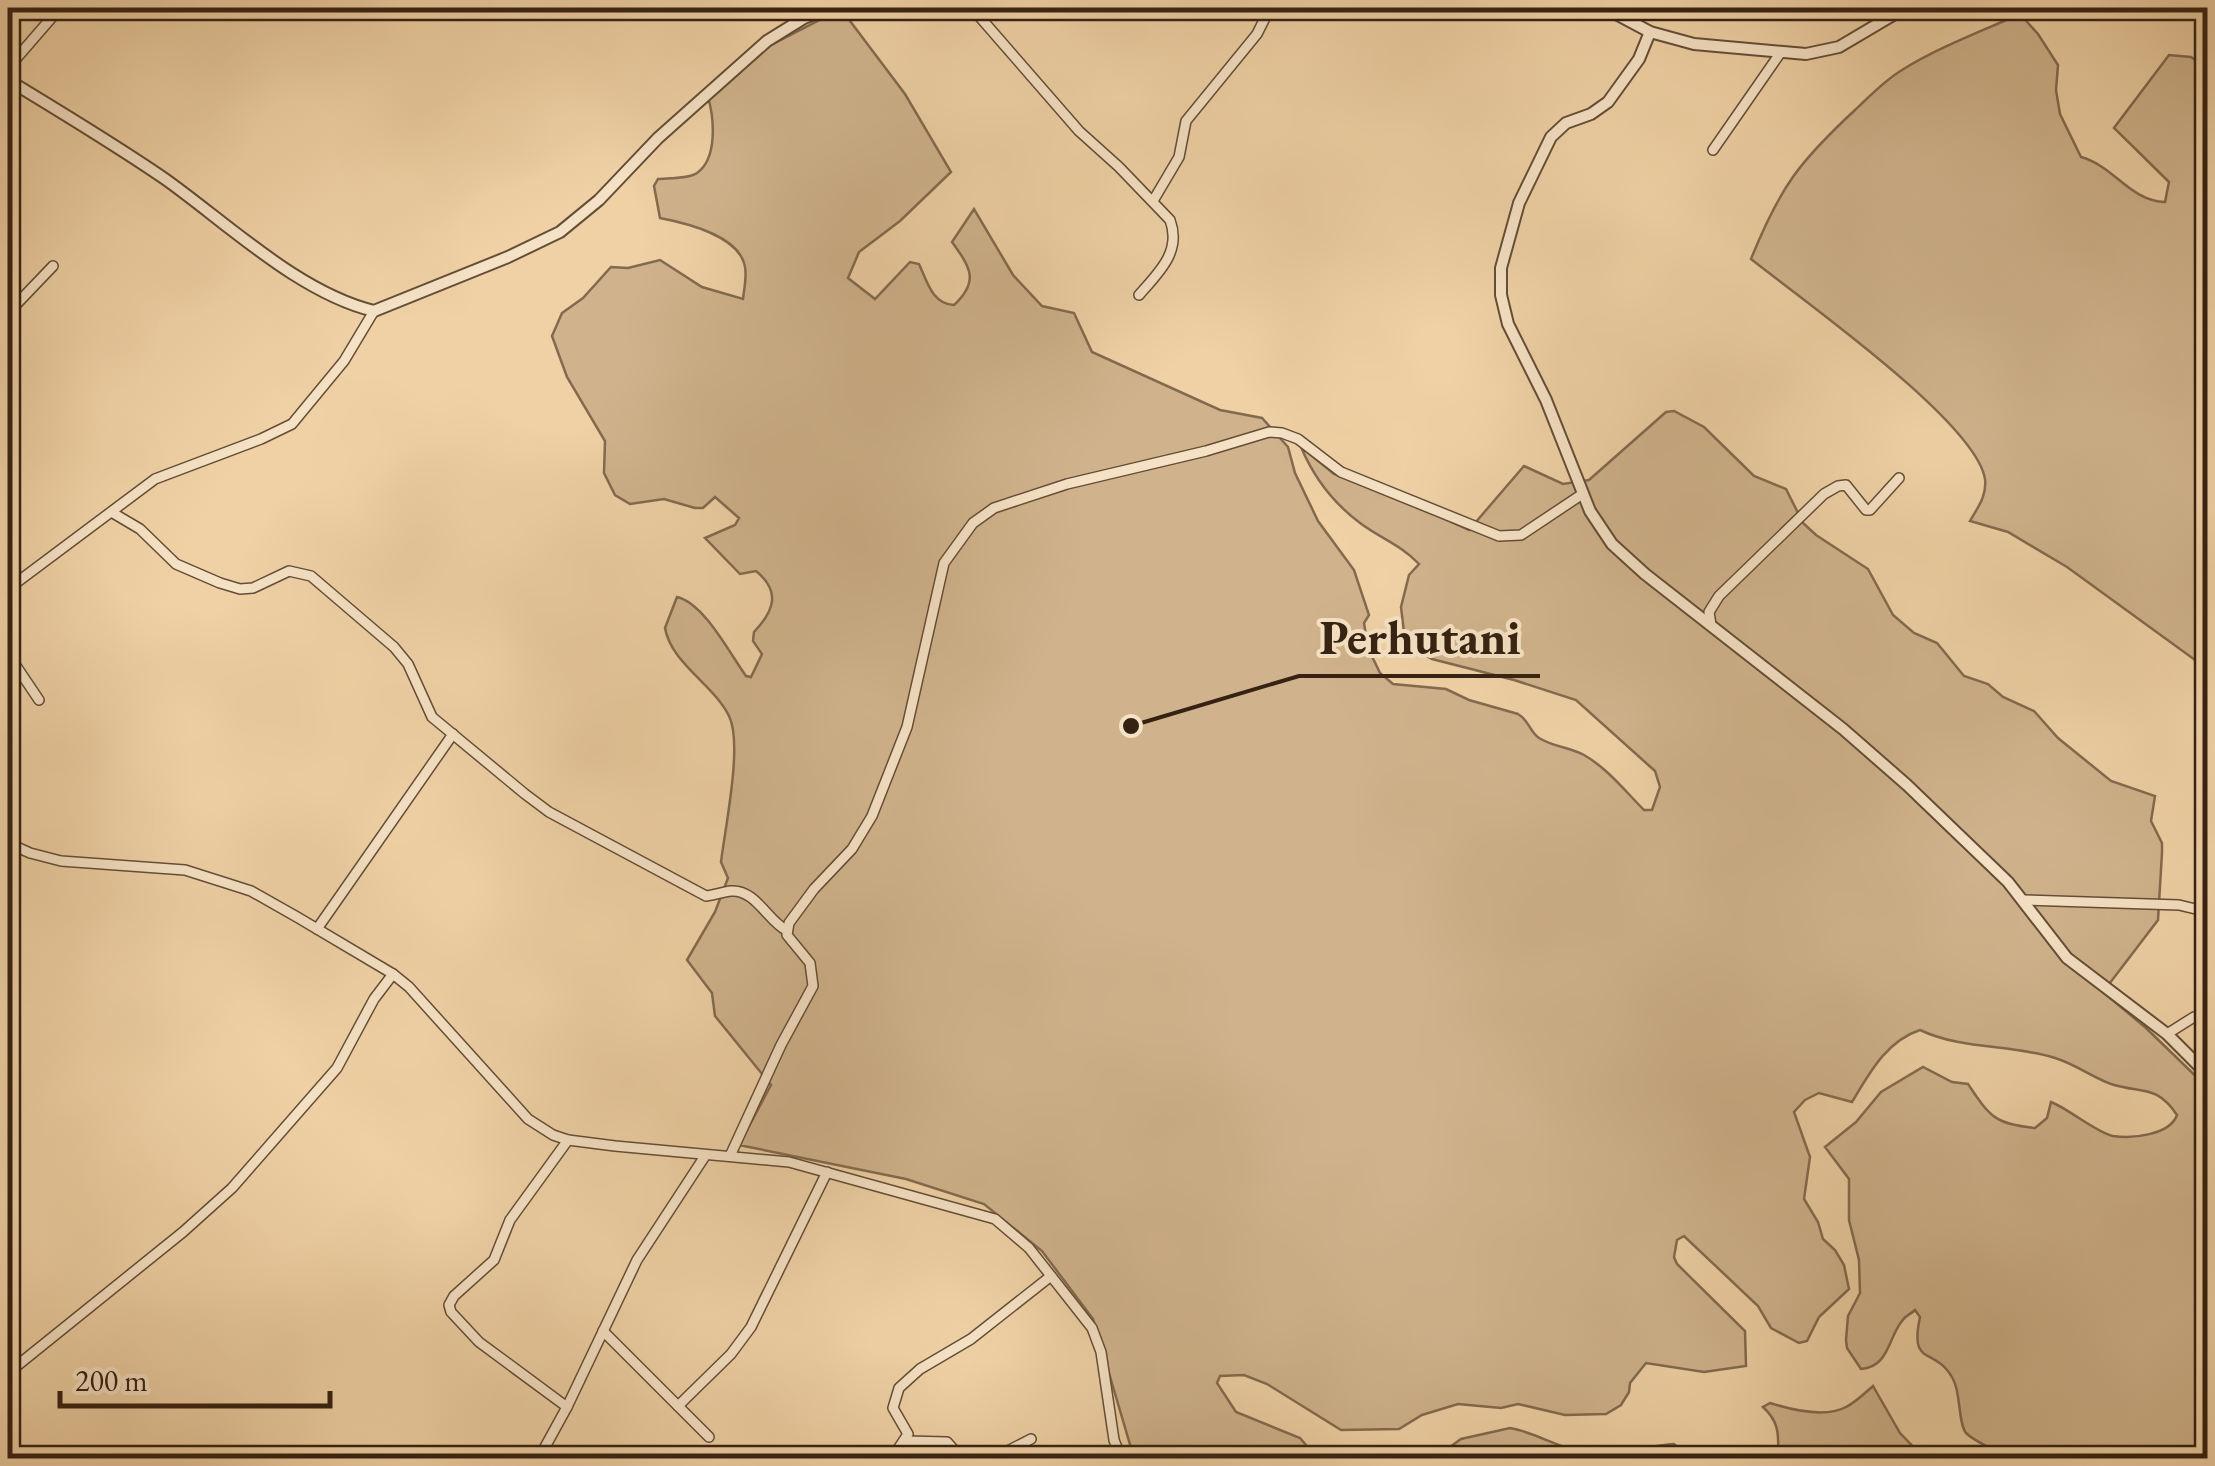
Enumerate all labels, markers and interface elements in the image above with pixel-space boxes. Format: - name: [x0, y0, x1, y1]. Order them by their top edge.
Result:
- callout: Perhutani: [1299, 598, 1540, 676]
- text: Perhutani: [1319, 606, 1521, 668]
- scale bar: [60, 1346, 330, 1408]
- text: 200 m: [75, 1361, 148, 1400]

